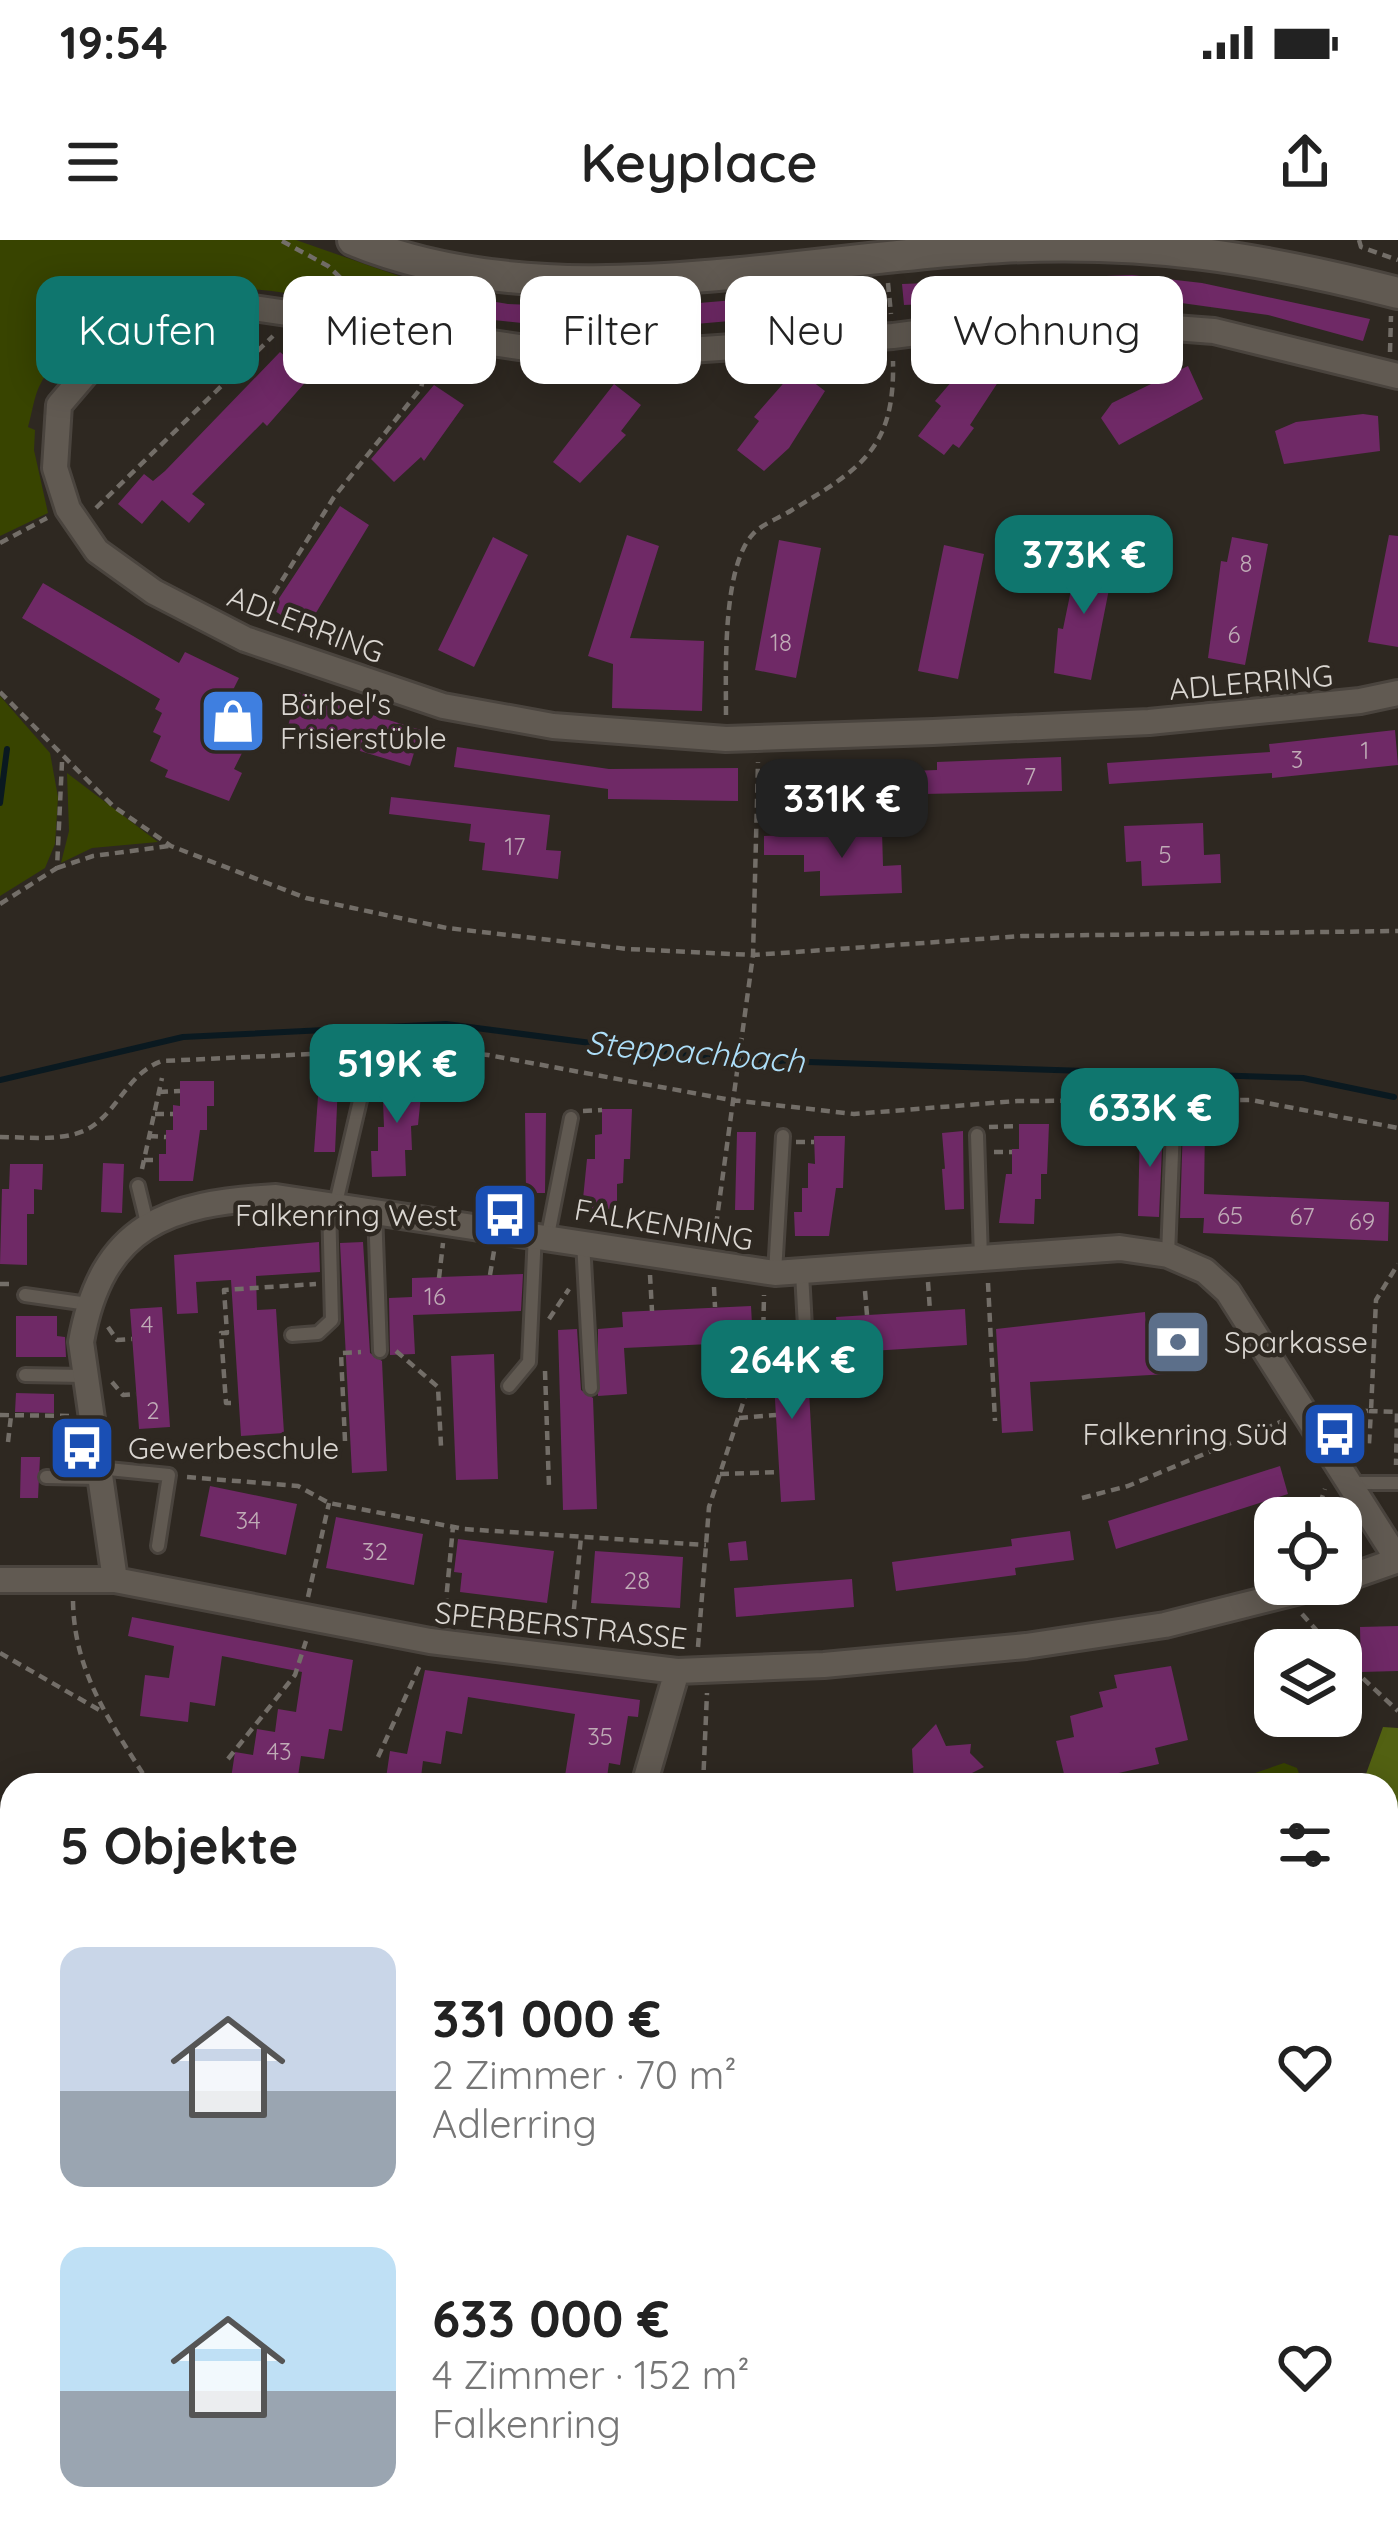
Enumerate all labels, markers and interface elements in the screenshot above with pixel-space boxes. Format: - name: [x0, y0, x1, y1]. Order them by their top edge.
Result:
- text: 19:54: [60, 14, 168, 70]
- text: Keyplace: [580, 128, 818, 196]
- icon: menu: [60, 129, 126, 195]
- icon: share: [1272, 129, 1338, 195]
- chip: Kaufen: [36, 276, 259, 384]
- chip: Mieten: [283, 276, 496, 384]
- chip: Filter: [520, 276, 701, 384]
- chip: Neu: [725, 276, 887, 384]
- chip: Wohnung: [911, 276, 1183, 384]
- pin: 373K €: [986, 515, 1182, 617]
- text: 373K €: [1022, 529, 1146, 578]
- house number: 8: [1240, 548, 1252, 578]
- street label: ADLERRING: [222, 577, 390, 671]
- house number: 6: [1228, 619, 1241, 649]
- house number: 18: [770, 627, 792, 657]
- street label: ADLERRING: [1167, 656, 1335, 708]
- place label: Bärbel's Frisierstüble: [280, 685, 447, 757]
- shop icon: Bärbel's Frisierstüble: [198, 686, 268, 756]
- house number: 1: [1361, 735, 1369, 765]
- house number: 3: [1291, 744, 1303, 774]
- pin: 331K €: [744, 759, 940, 861]
- house number: 7: [1024, 761, 1036, 791]
- text: 331K €: [783, 773, 901, 822]
- house number: 17: [504, 831, 526, 861]
- house number: 5: [1158, 839, 1172, 869]
- water label: Steppachbach: [584, 1021, 808, 1081]
- pin: 519K €: [299, 1024, 495, 1126]
- text: 519K €: [337, 1038, 457, 1087]
- pin: 633K €: [1052, 1068, 1248, 1170]
- text: 633K €: [1088, 1082, 1212, 1131]
- bus stop icon: Falkenring West: [470, 1180, 540, 1250]
- street label: FALKENRING: [572, 1190, 756, 1258]
- place label: Falkenring West: [235, 1196, 458, 1234]
- house number: 65: [1217, 1200, 1243, 1230]
- house number: 67: [1289, 1201, 1315, 1231]
- house number: 69: [1349, 1206, 1375, 1236]
- house number: 16: [424, 1281, 446, 1311]
- bank icon: Sparkasse: [1143, 1307, 1213, 1377]
- house number: 4: [141, 1309, 153, 1339]
- pin: 264K €: [694, 1320, 890, 1422]
- place label: Sparkasse: [1224, 1323, 1368, 1361]
- text: 264K €: [728, 1334, 856, 1383]
- house number: 2: [146, 1395, 160, 1425]
- bus stop icon: Falkenring Süd: [1300, 1399, 1370, 1469]
- bus stop icon: Gewerbeschule: [47, 1413, 117, 1483]
- place label: Falkenring Süd: [1083, 1415, 1288, 1453]
- place label: Gewerbeschule: [128, 1429, 339, 1467]
- map controls: [1254, 1497, 1362, 1737]
- button: locate: [1254, 1497, 1362, 1605]
- house number: 34: [235, 1505, 261, 1535]
- house number: 32: [362, 1536, 388, 1566]
- house number: 28: [624, 1565, 650, 1595]
- street label: SPERBERSTRASSE: [433, 1593, 689, 1657]
- button: layers: [1254, 1629, 1362, 1737]
- house number: 35: [587, 1721, 613, 1751]
- house number: 43: [266, 1736, 292, 1766]
- icon: filters: [1272, 1812, 1338, 1878]
- text: 5 Objekte: [60, 1813, 298, 1877]
- text: 331 000 €: [432, 1986, 661, 2050]
- icon: home: [156, 1995, 300, 2139]
- icon: heart: [1272, 2034, 1338, 2100]
- text: 2 Zimmer · 70 m²: [432, 2050, 737, 2099]
- text: Adlerring: [432, 2099, 597, 2148]
- text: 633 000 €: [432, 2286, 669, 2350]
- icon: home: [156, 2295, 300, 2439]
- icon: heart: [1272, 2334, 1338, 2400]
- text: 4 Zimmer · 152 m²: [432, 2350, 750, 2399]
- text: Falkenring: [432, 2399, 621, 2448]

